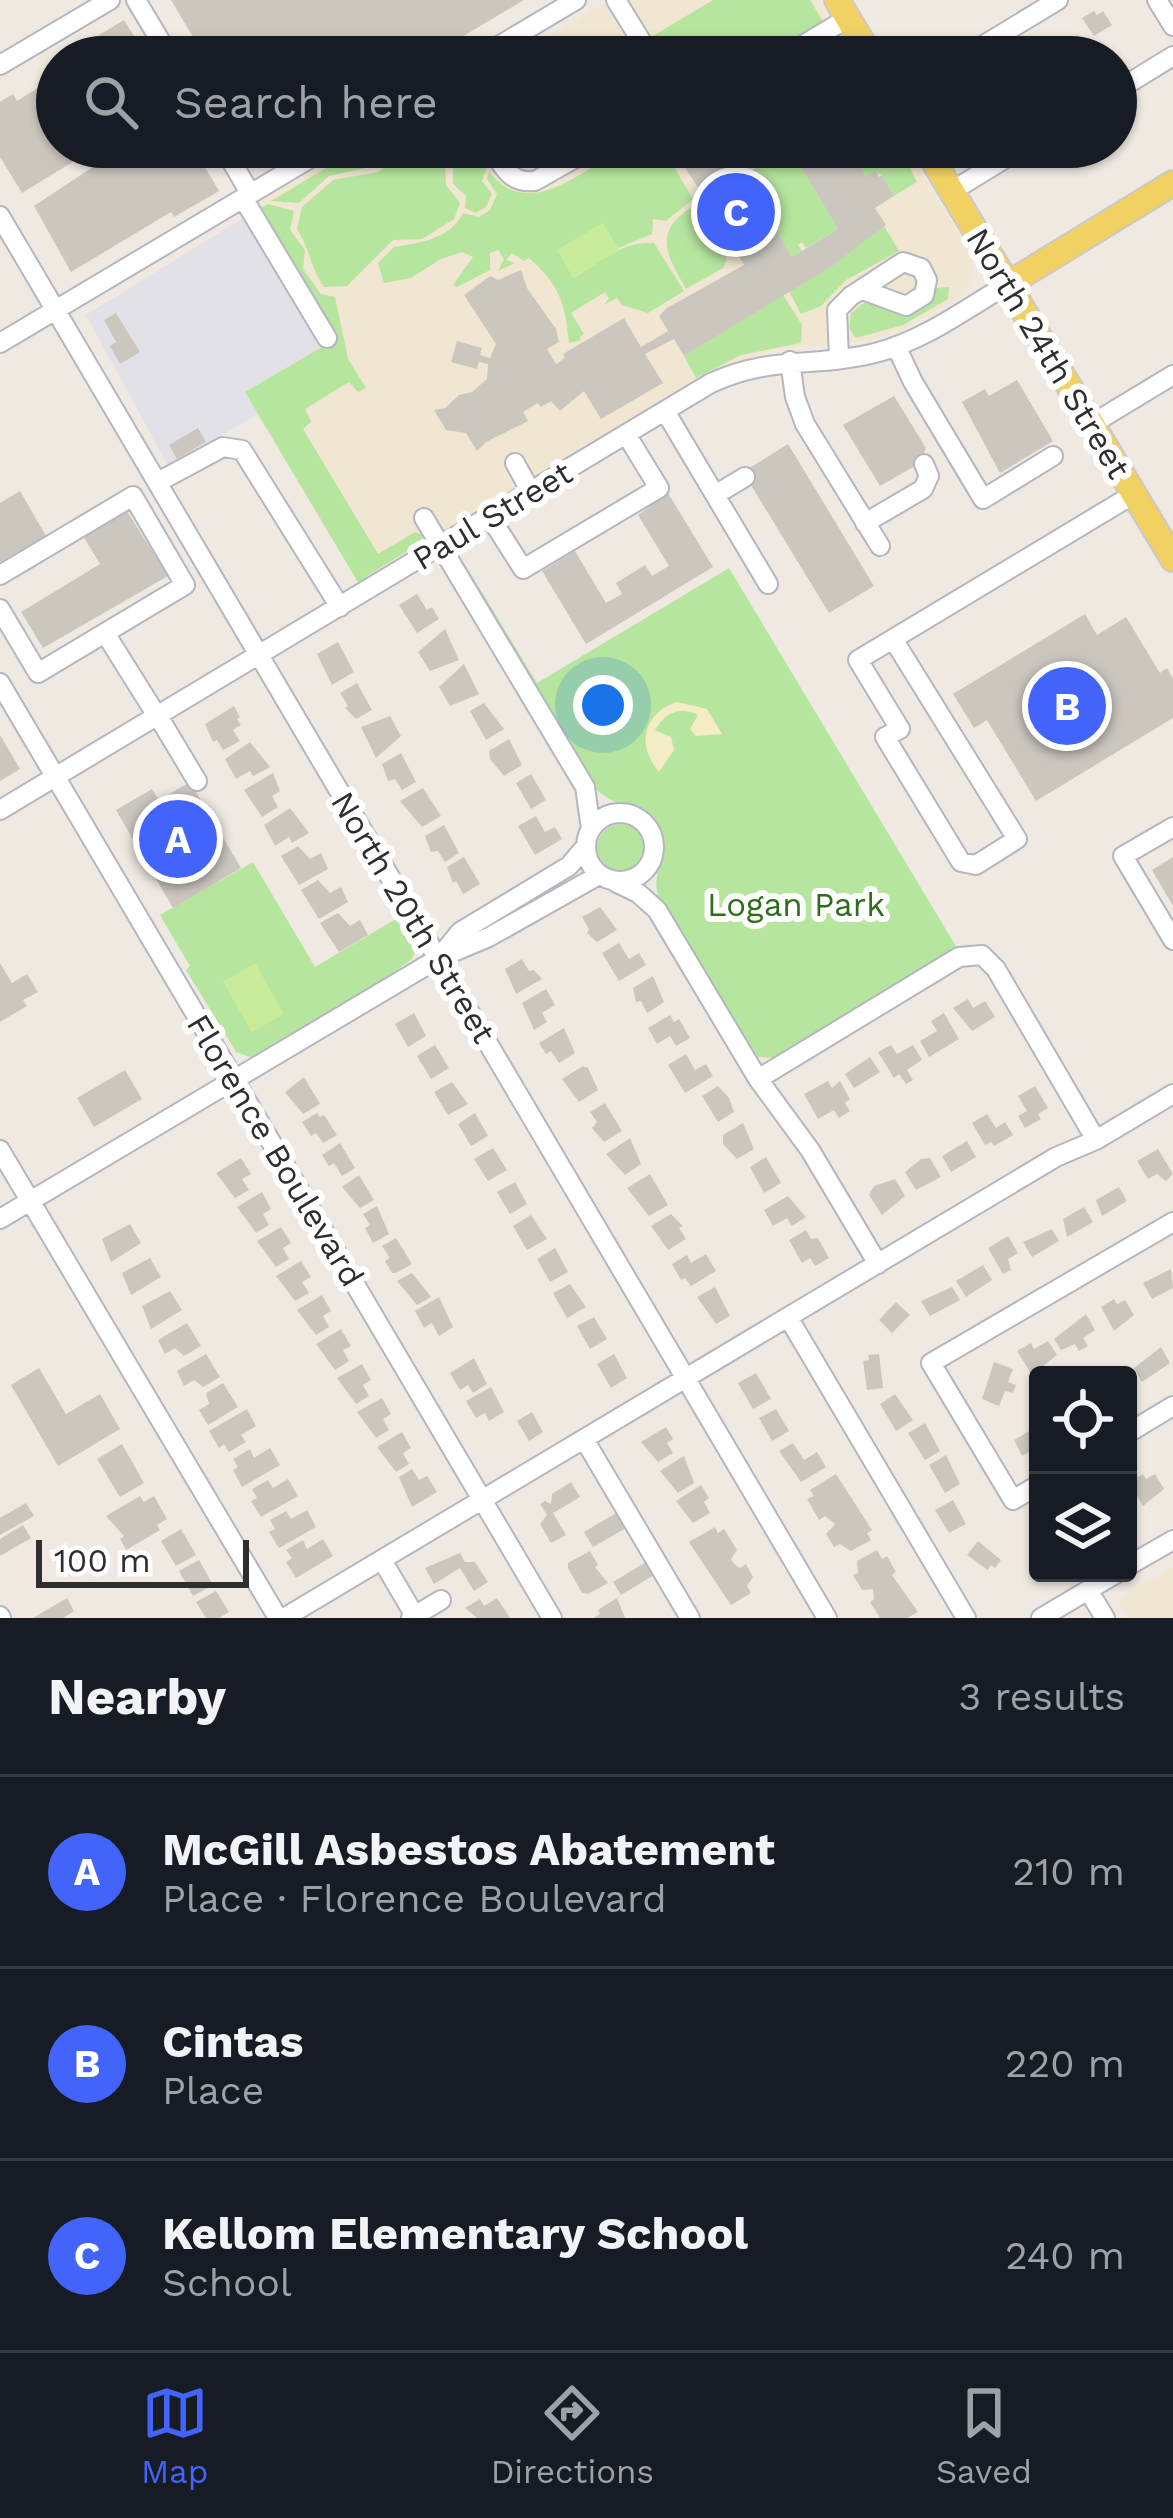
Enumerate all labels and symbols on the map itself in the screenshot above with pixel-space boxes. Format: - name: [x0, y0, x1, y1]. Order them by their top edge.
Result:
- pin: C: [697, 167, 775, 257]
- street label: North 24th Street: [958, 221, 1139, 486]
- street label: Paul Street: [406, 453, 579, 578]
- pin: B: [1028, 661, 1106, 751]
- your location: [573, 675, 633, 735]
- street label: North 20th Street: [323, 784, 504, 1050]
- pin: A: [139, 794, 217, 884]
- park label: Logan Park: [707, 885, 885, 924]
- street label: Florence Boulevard: [179, 1007, 372, 1293]
- scale bar: [36, 1534, 249, 1587]

